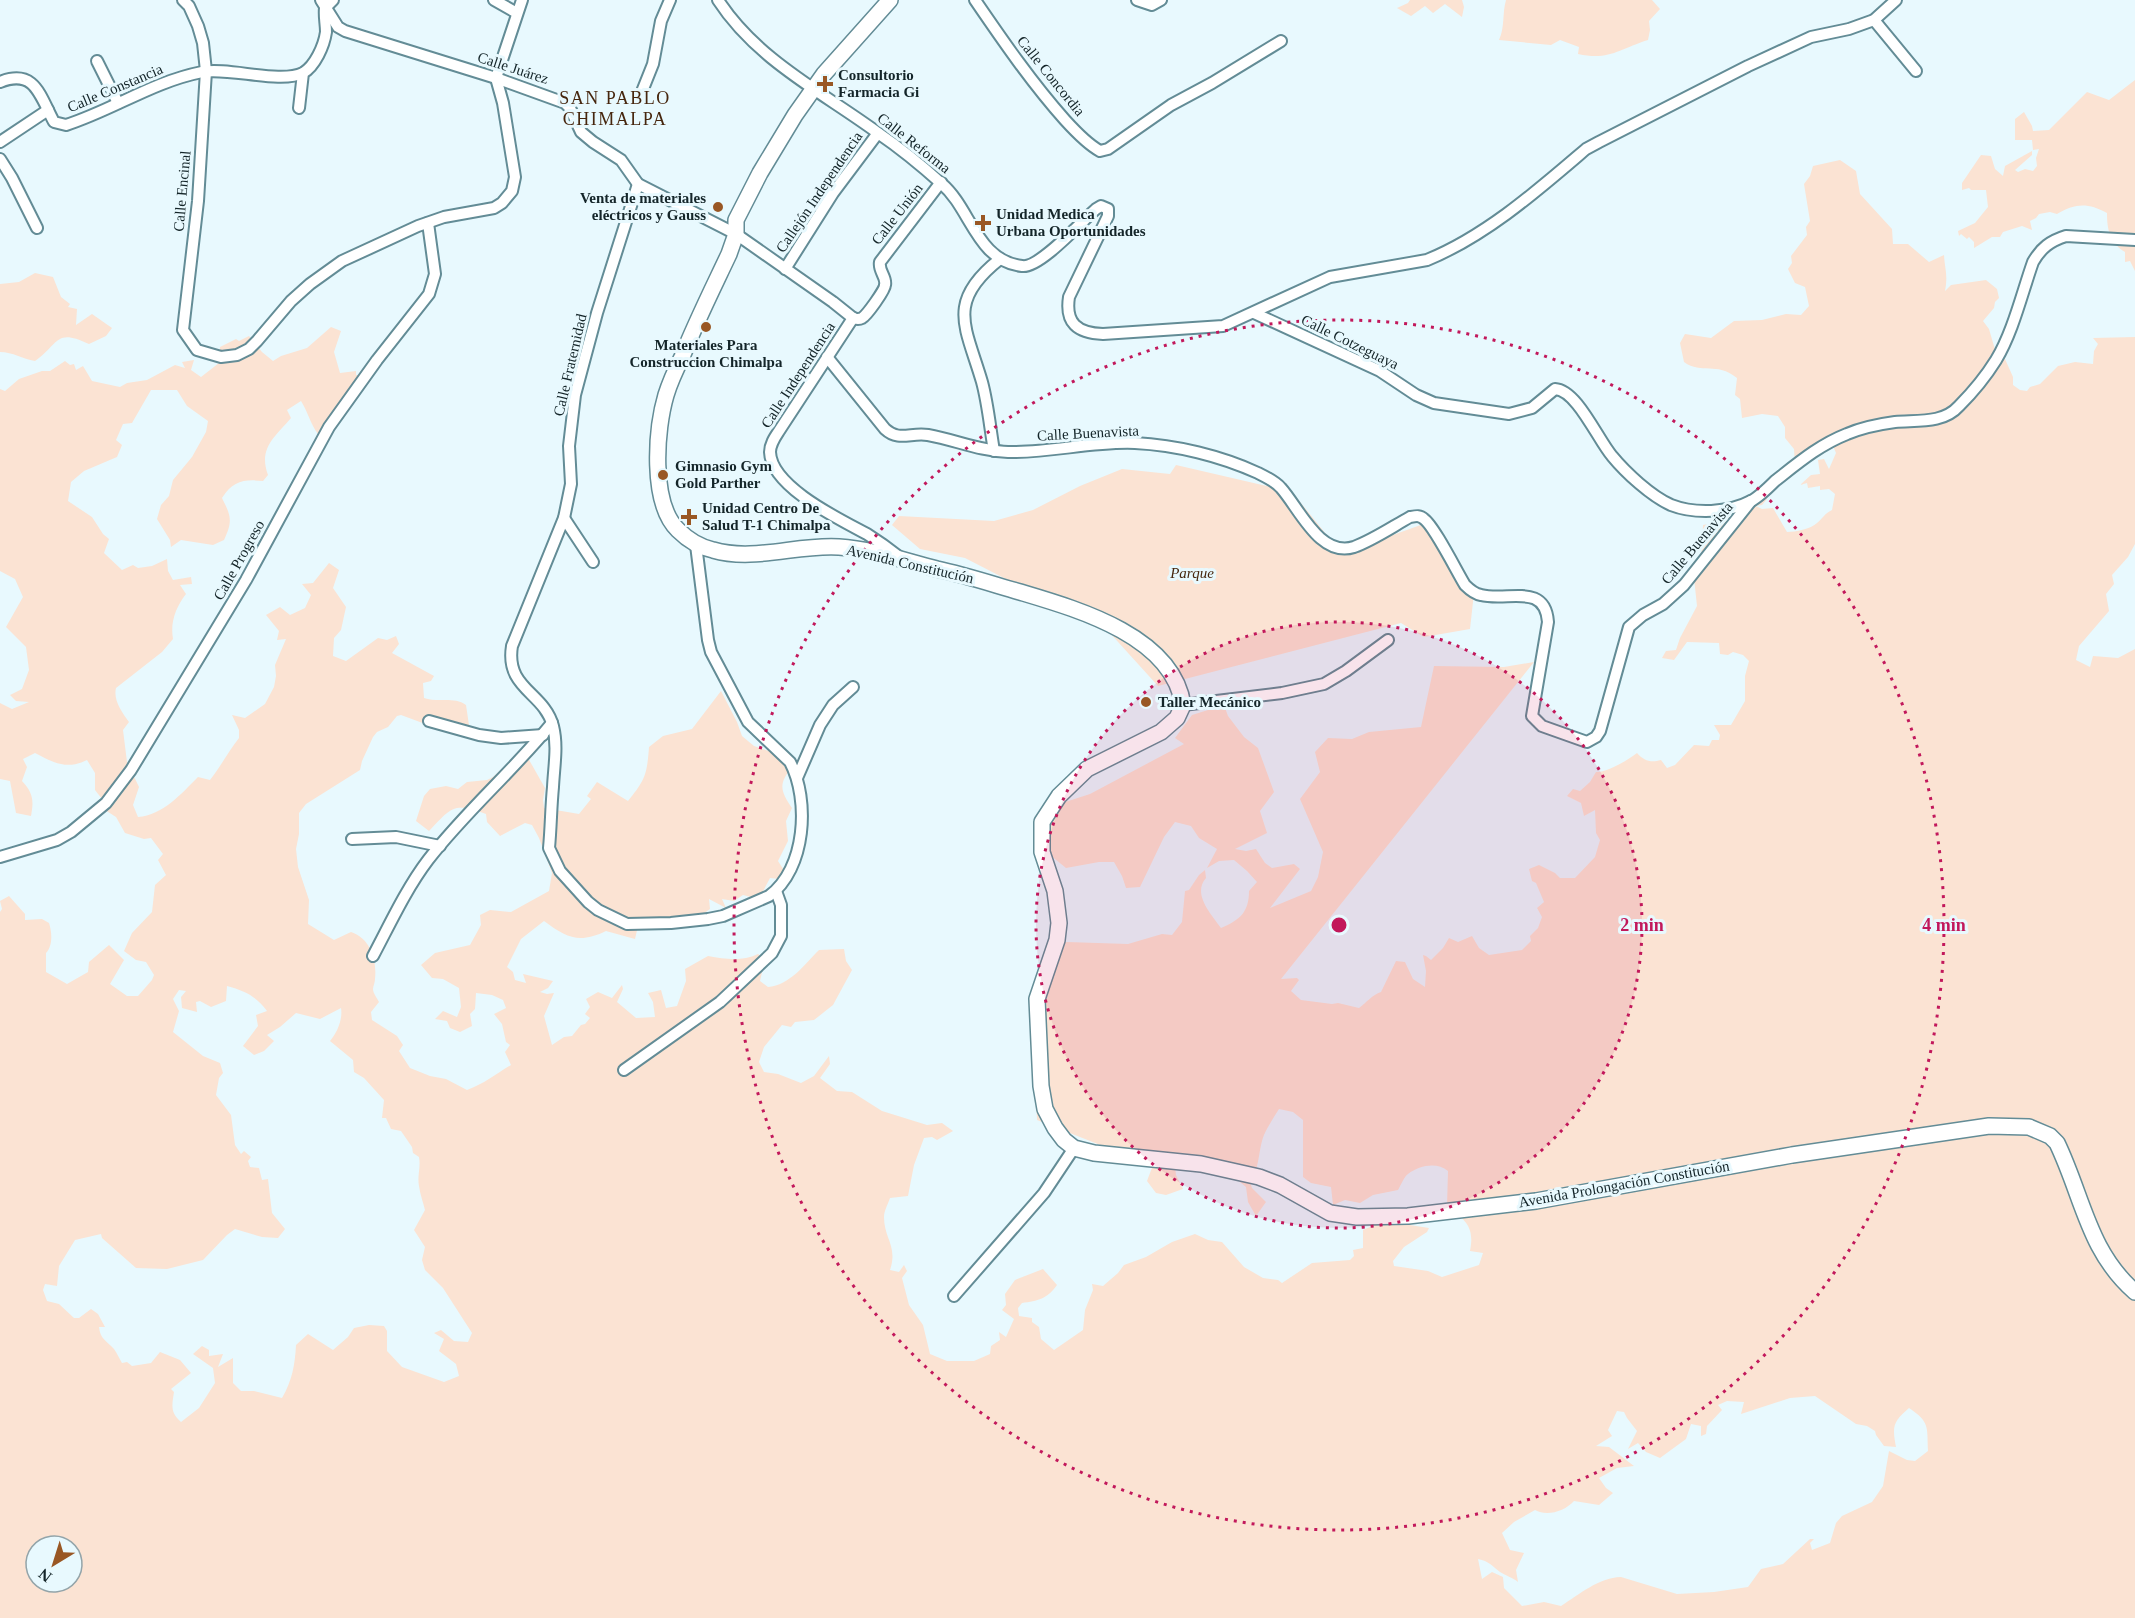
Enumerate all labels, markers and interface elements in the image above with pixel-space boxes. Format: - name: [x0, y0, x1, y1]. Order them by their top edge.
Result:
- street label: Calle Concordia: [1014, 33, 1088, 119]
- street label: Calle Juárez: [475, 49, 551, 87]
- street label: Calle Constancia: [65, 61, 165, 115]
- place label: Consultorio Farmacia Gi: [838, 67, 919, 100]
- marker: Consultorio Farmacia Gi: [816, 75, 834, 93]
- district label: SAN PABLO CHIMALPA: [559, 88, 671, 129]
- street label: Calle Reforma: [874, 110, 954, 177]
- street label: Callejón Independencia: [773, 128, 866, 255]
- street label: Calle Encinal: [170, 150, 194, 232]
- street label: Calle Unión: [868, 180, 926, 248]
- place label: Venta de materiales eléctricos y Gauss: [580, 190, 706, 223]
- marker: Venta de materiales eléctricos y Gauss: [711, 200, 725, 214]
- place label: Unidad Medica Urbana Oportunidades: [996, 206, 1146, 239]
- marker: Unidad Medica Urbana Oportunidades: [974, 214, 992, 232]
- street label: Calle Fraternidad: [550, 312, 590, 418]
- street label: Calle Cotzeguaya: [1299, 312, 1402, 373]
- street label: Calle Independencia: [758, 319, 838, 431]
- marker: Materiales Para Construccion Chimalpa: [699, 320, 713, 334]
- place label: Materiales Para Construccion Chimalpa: [630, 337, 783, 370]
- street label: Calle Buenavista: [1037, 422, 1140, 444]
- place label: Gimnasio Gym Gold Parther: [675, 458, 773, 491]
- marker: Gimnasio Gym Gold Parther: [656, 468, 670, 482]
- street label: Calle Buenavista: [1658, 499, 1736, 587]
- place label: Unidad Centro De Salud T-1 Chimalpa: [702, 500, 831, 533]
- marker: Unidad Centro De Salud T-1 Chimalpa: [680, 508, 698, 526]
- street label: Calle Progreso: [210, 517, 268, 603]
- street label: Avenida Constitución: [845, 542, 976, 587]
- park label: Parque: [1169, 565, 1214, 581]
- place label: Taller Mecánico: [1158, 694, 1261, 710]
- marker: Taller Mecánico: [1139, 695, 1153, 709]
- centre of rings: [1329, 915, 1349, 935]
- text: 2 min: [1620, 915, 1664, 935]
- text: 4 min: [1922, 915, 1966, 935]
- street label: Avenida Prolongación Constitución: [1517, 1157, 1731, 1210]
- north arrow: [24, 1534, 84, 1594]
- text: N: [35, 1565, 55, 1586]

